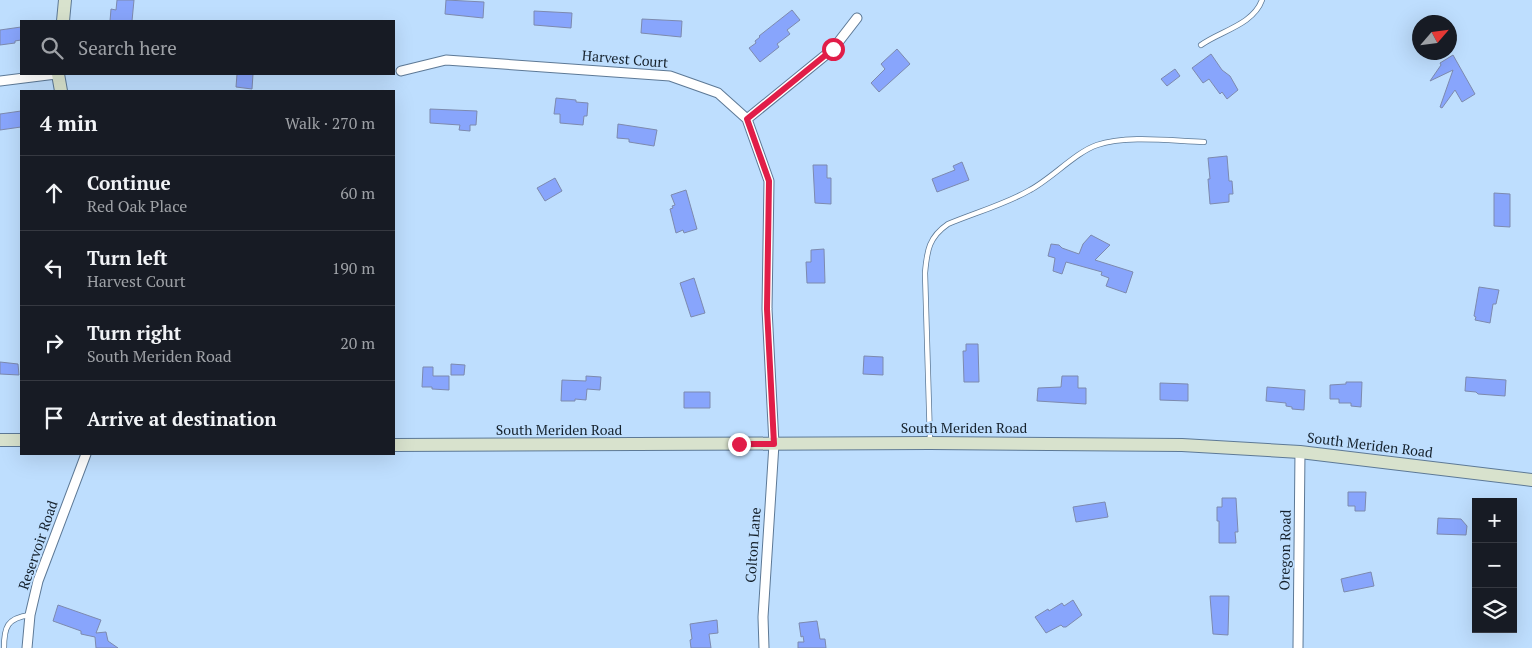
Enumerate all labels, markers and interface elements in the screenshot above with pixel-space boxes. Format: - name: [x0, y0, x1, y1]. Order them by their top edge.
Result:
- north arrow: [1412, 15, 1457, 60]
- search box: [20, 20, 395, 75]
- icon: search: [38, 34, 66, 62]
- text: Search here: [78, 35, 177, 60]
- route start: [822, 38, 845, 61]
- street label: Harvest Court: [581, 45, 670, 72]
- text: 4 min: [40, 109, 97, 137]
- text: Walk · 270 m: [285, 112, 375, 134]
- text: Continue: [87, 170, 171, 195]
- icon: ahead: [40, 179, 68, 207]
- text: 60 m: [340, 182, 375, 204]
- text: Red Oak Place: [87, 195, 187, 217]
- text: Turn left: [87, 245, 168, 270]
- icon: left: [40, 254, 68, 282]
- text: 190 m: [332, 257, 375, 279]
- text: Harvest Court: [87, 270, 186, 292]
- text: Turn right: [87, 320, 181, 345]
- icon: right: [40, 329, 68, 357]
- text: 20 m: [340, 332, 375, 354]
- text: South Meriden Road: [87, 345, 232, 367]
- icon: arrive: [40, 404, 68, 432]
- text: Arrive at destination: [87, 406, 276, 431]
- street label: South Meriden Road: [901, 418, 1028, 437]
- street label: South Meriden Road: [496, 420, 623, 439]
- street label: South Meriden Road: [1306, 427, 1434, 462]
- route end: [728, 433, 751, 456]
- street label: Reservoir Road: [13, 497, 62, 592]
- map controls: [1472, 498, 1517, 633]
- button: +: [1472, 498, 1517, 543]
- street label: Colton Lane: [740, 507, 765, 583]
- street label: Oregon Road: [1274, 509, 1295, 591]
- button: −: [1472, 543, 1517, 588]
- button: layers: [1472, 588, 1517, 633]

